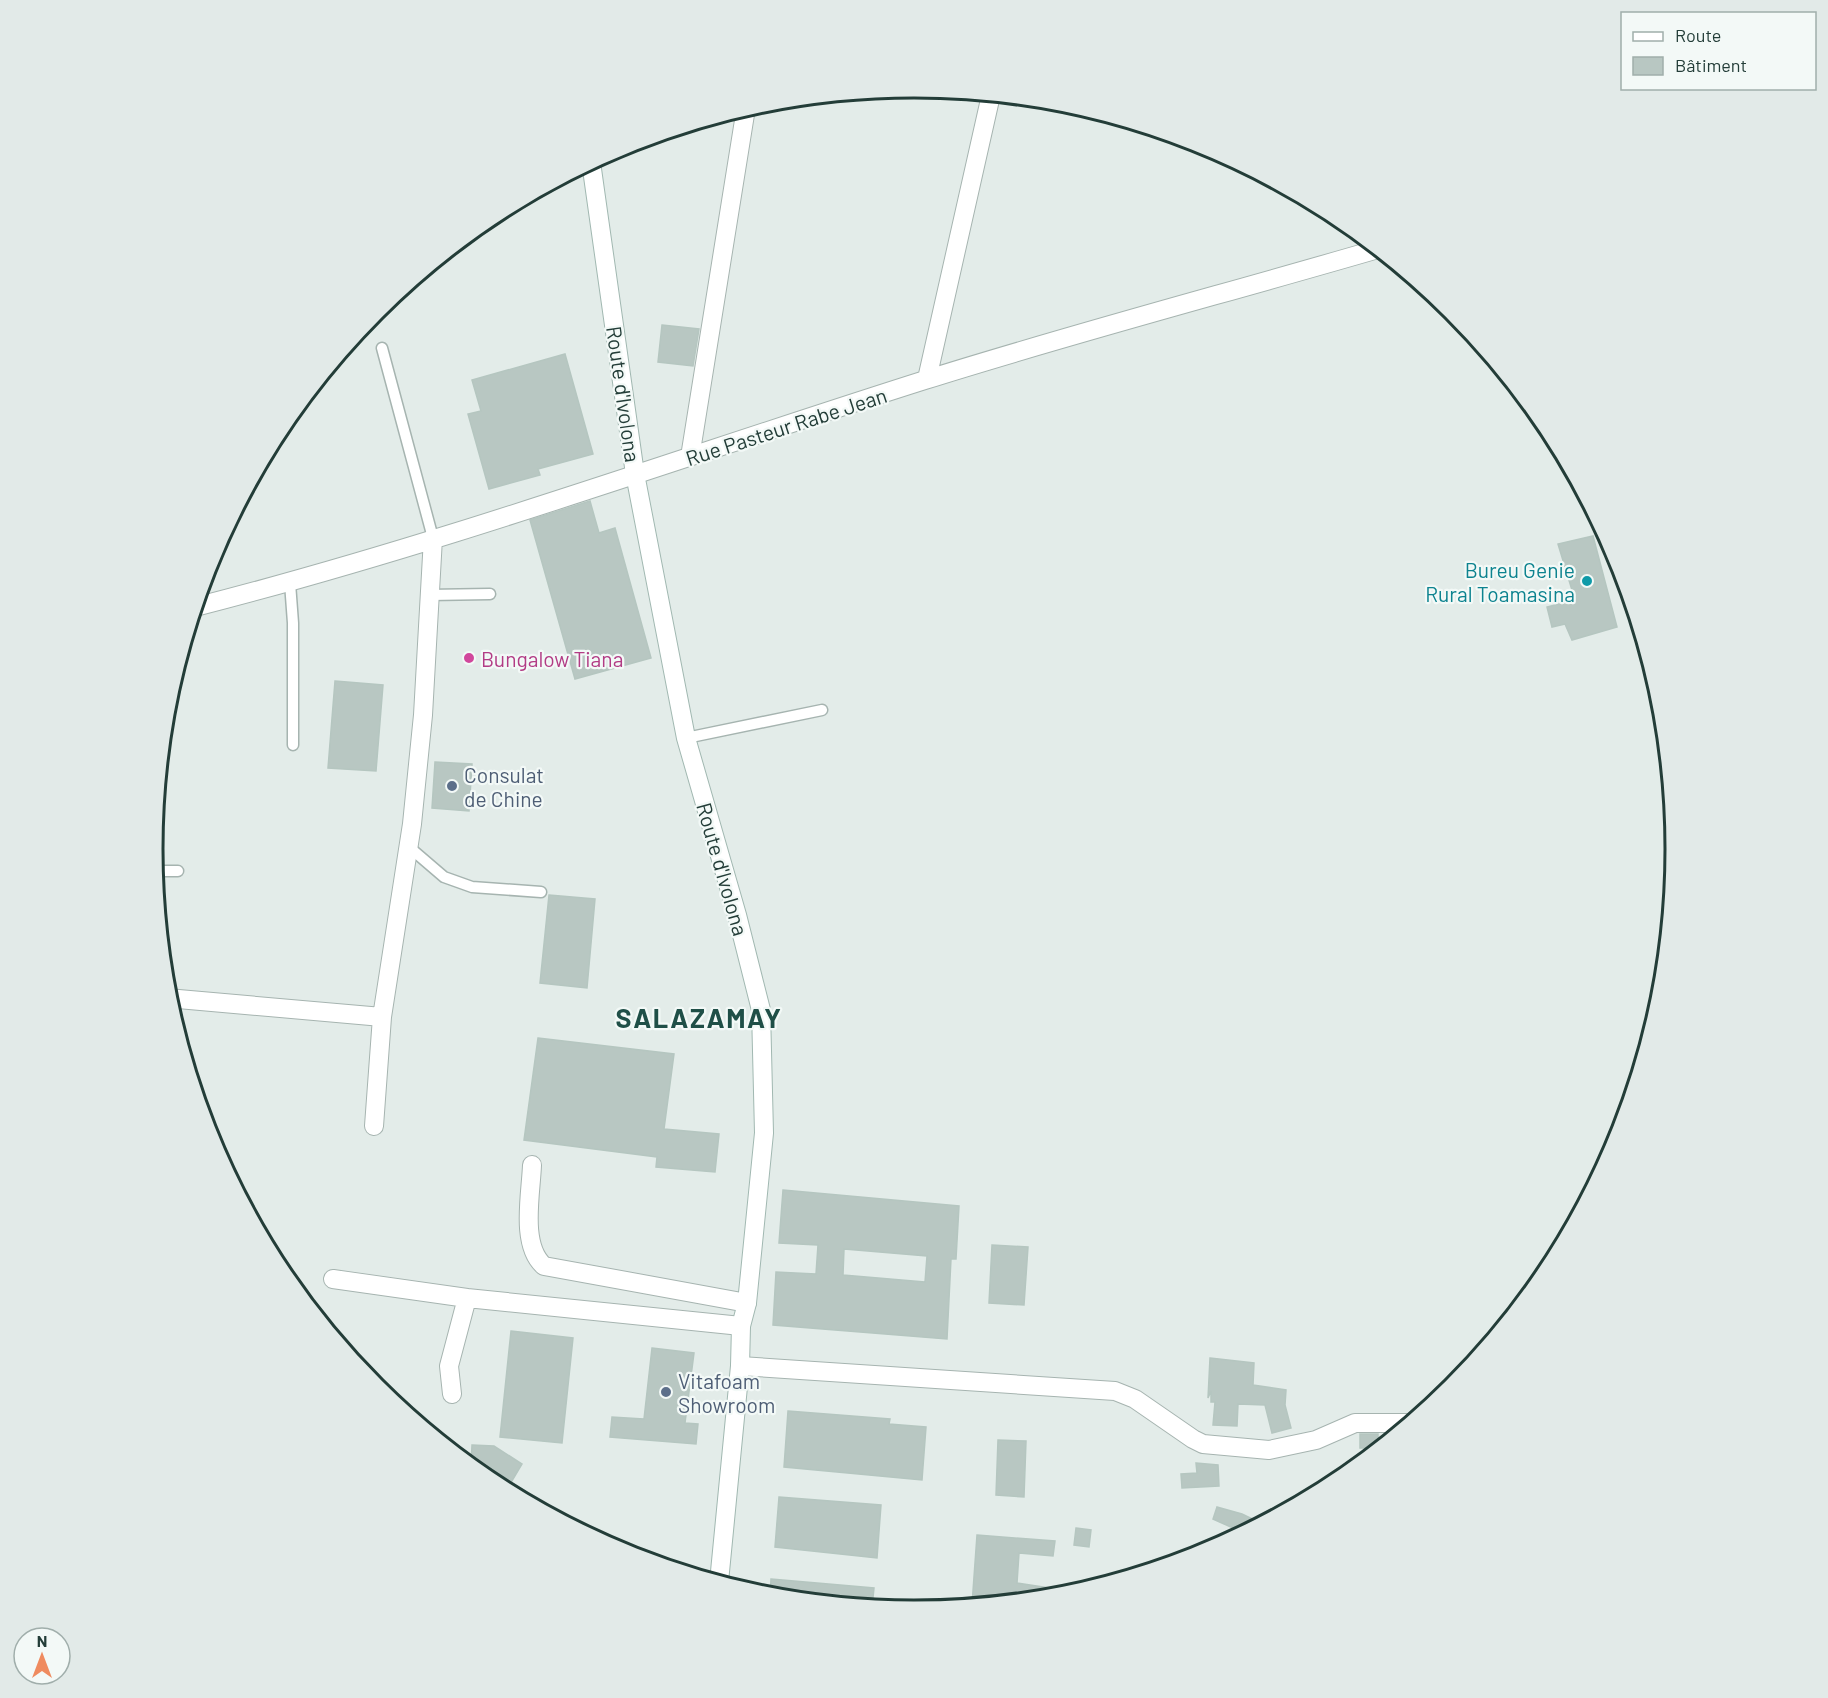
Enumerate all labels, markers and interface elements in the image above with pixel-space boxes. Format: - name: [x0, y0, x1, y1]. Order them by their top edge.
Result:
- legend: [1621, 12, 1816, 90]
- text: Route: [1675, 24, 1721, 46]
- text: Bâtiment: [1675, 54, 1747, 76]
- street label: Route d'Ivolona: [602, 324, 646, 464]
- street label: Rue Pasteur Rabe Jean: [682, 382, 890, 470]
- place label: Bureu Genie Rural Toamasina: [1425, 557, 1575, 606]
- marker: Bureu Genie Rural Toamasina: [1580, 574, 1594, 588]
- place label: Bungalow Tiana: [481, 646, 623, 671]
- marker: Bungalow Tiana: [462, 651, 476, 665]
- place label: Consulat de Chine: [464, 762, 544, 811]
- marker: Consulat de Chine: [445, 779, 459, 793]
- street label: Route d'Ivolona: [692, 800, 754, 938]
- district label: SALAZAMAY: [616, 1001, 782, 1033]
- place label: Vitafoam Showroom: [678, 1368, 775, 1417]
- marker: Vitafoam Showroom: [659, 1385, 673, 1399]
- north arrow: [12, 1626, 72, 1686]
- text: N: [37, 1631, 47, 1650]

